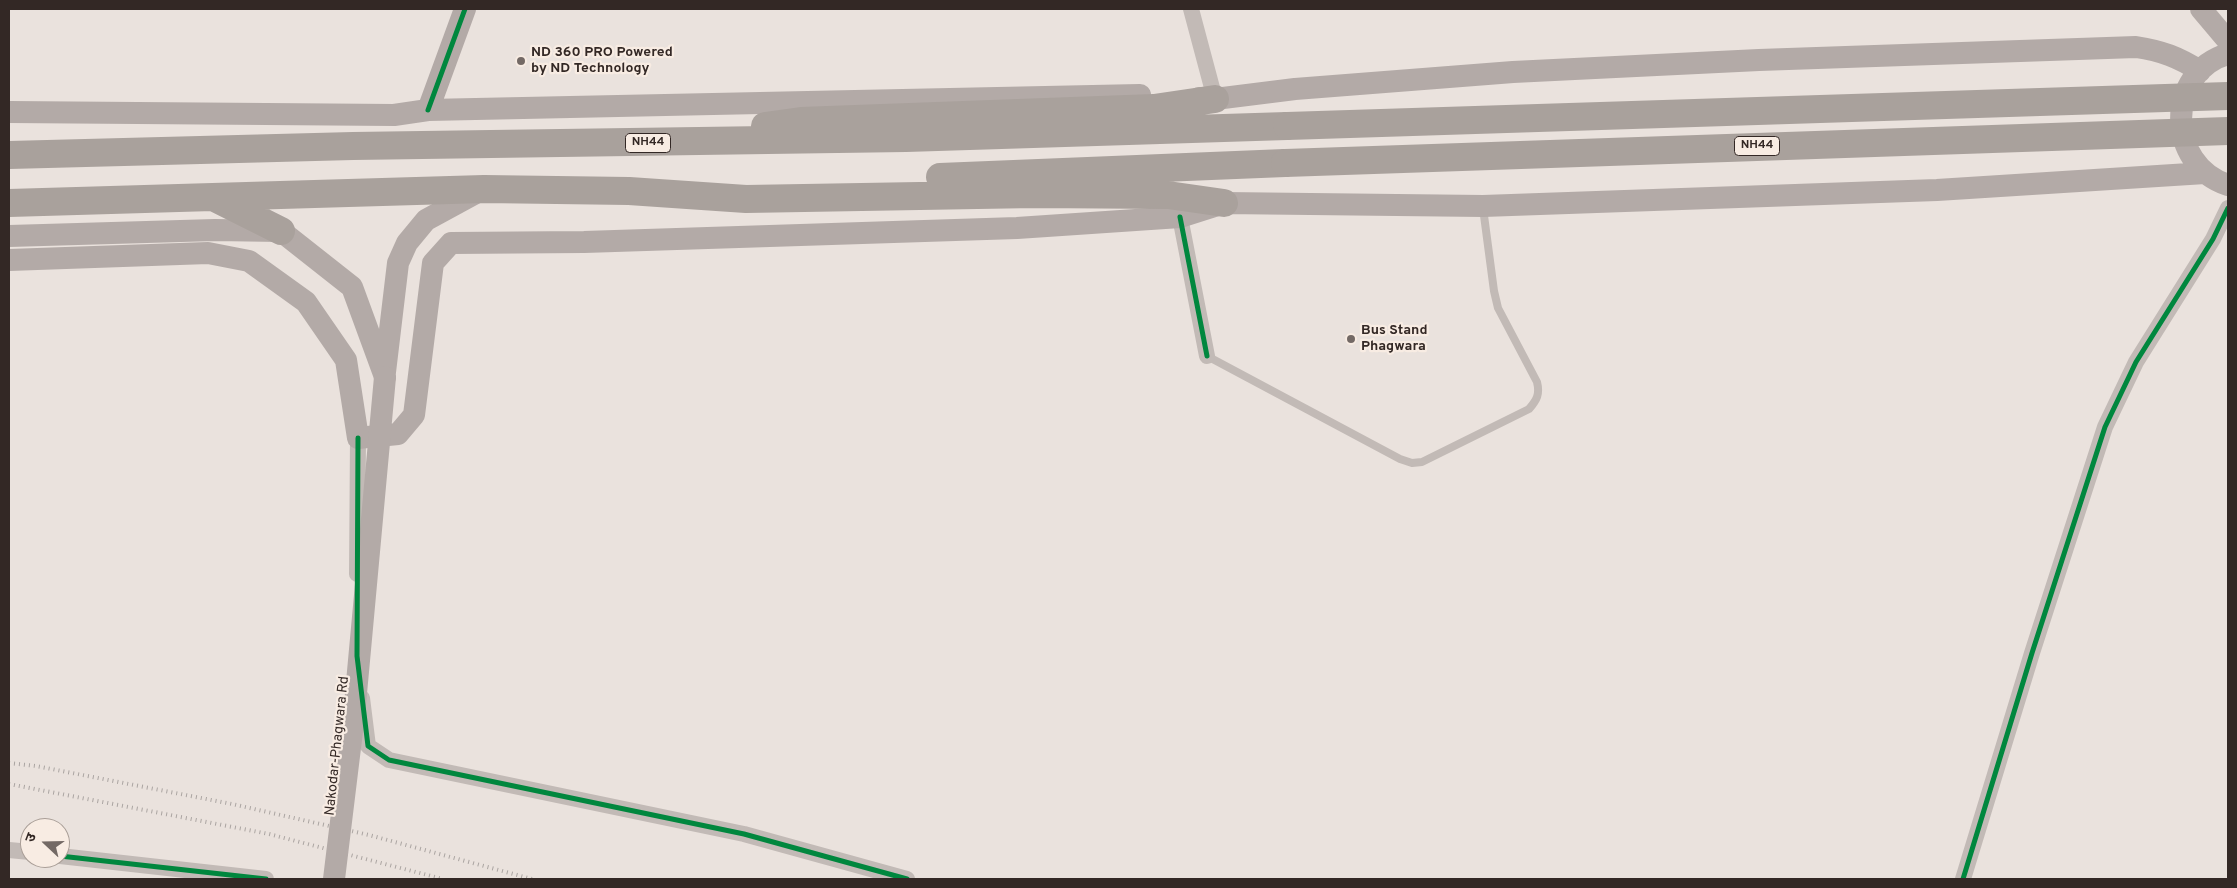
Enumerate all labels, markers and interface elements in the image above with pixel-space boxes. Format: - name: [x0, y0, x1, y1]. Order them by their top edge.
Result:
- place label: ND 360 PRO Powered by ND Technology: [531, 45, 673, 78]
- marker: ND 360 PRO Powered by ND Technology: [515, 55, 527, 67]
- road number: NH44: [626, 134, 670, 152]
- road number: NH44: [1734, 136, 1780, 156]
- place label: Bus Stand Phagwara: [1361, 323, 1428, 356]
- marker: Bus Stand Phagwara: [1345, 333, 1357, 345]
- street label: Nakodar-Phagwara Rd: [322, 675, 354, 817]
- north arrow: [20, 818, 70, 868]
- text: उ: [22, 831, 41, 845]

